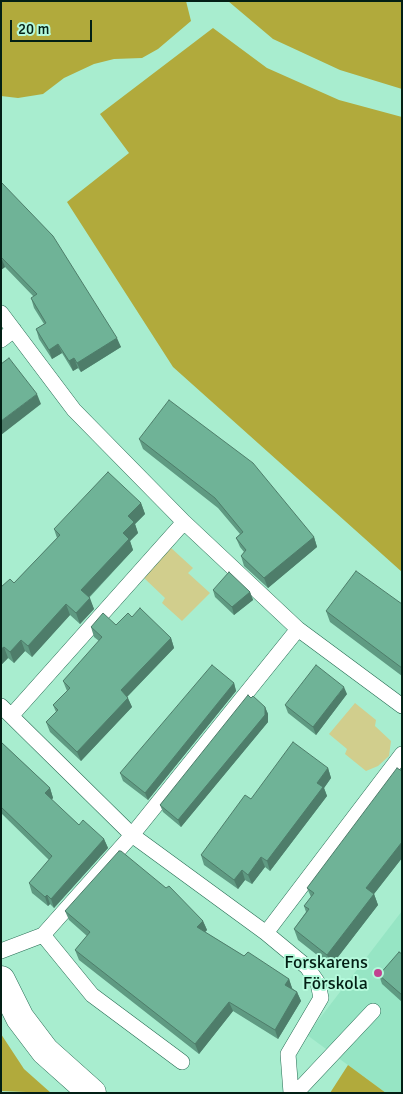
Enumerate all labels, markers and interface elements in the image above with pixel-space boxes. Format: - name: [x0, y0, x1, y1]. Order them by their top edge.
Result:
- scale bar: [12, 10, 95, 42]
- text: 20 m: [18, 20, 49, 38]
- place label: Forskarens Förskola: [284, 952, 368, 994]
- marker: Forskarens Förskola: [372, 967, 384, 979]

